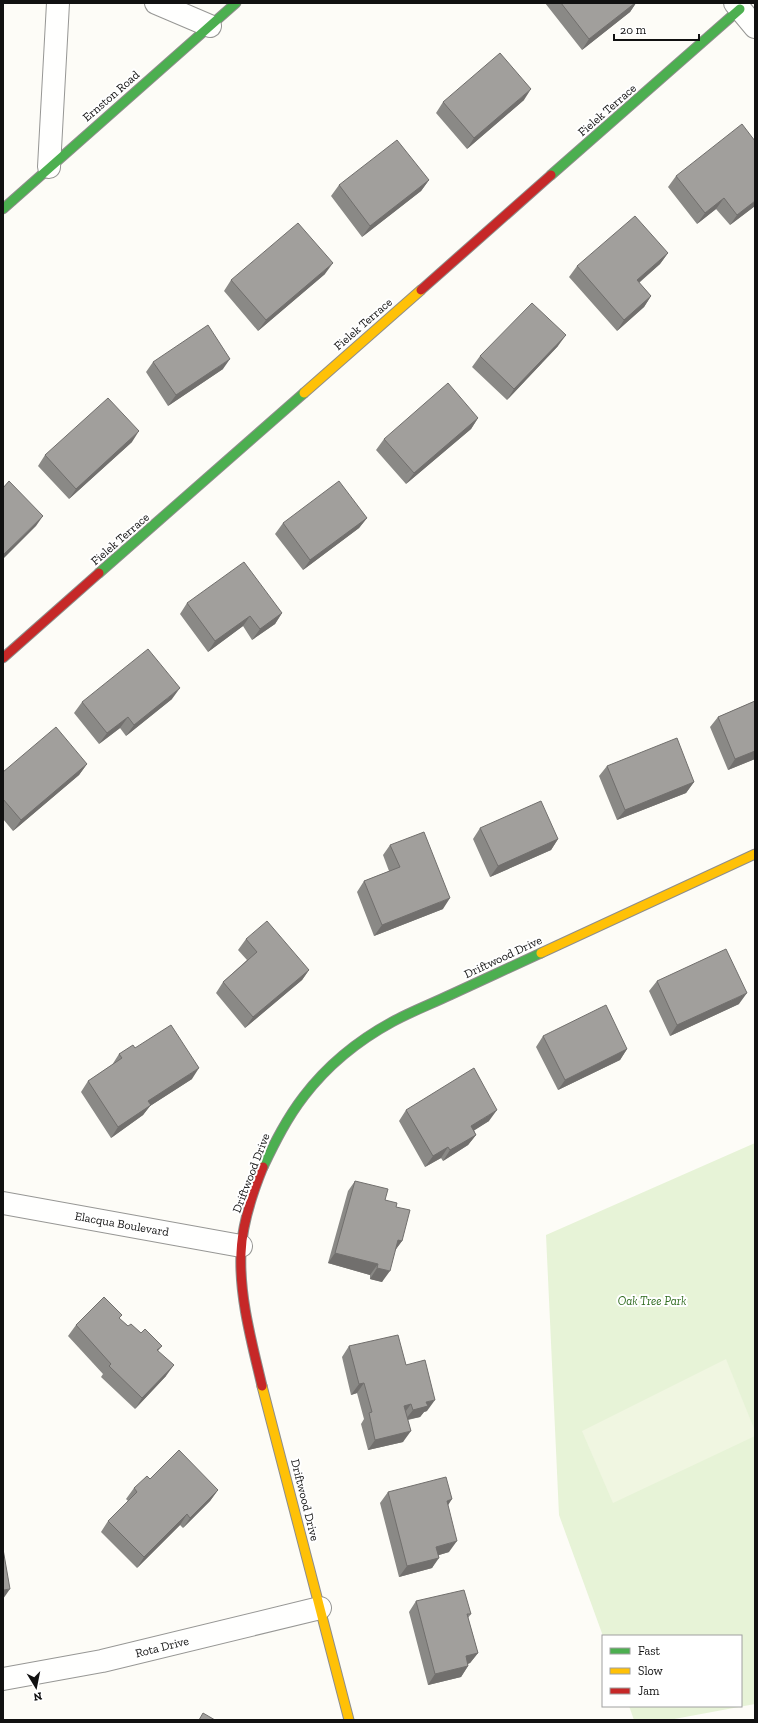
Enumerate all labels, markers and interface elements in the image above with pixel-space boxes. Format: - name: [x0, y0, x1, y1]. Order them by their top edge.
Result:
- scale bar: [614, 16, 699, 42]
- text: 20 m: [620, 23, 647, 37]
- street label: Ernston Road: [80, 67, 142, 124]
- street label: Fielek Terrace: [575, 81, 639, 139]
- street label: Fielek Terrace: [331, 295, 395, 353]
- street label: Fielek Terrace: [88, 510, 152, 568]
- street label: Driftwood Drive: [462, 933, 544, 981]
- street label: Driftwood Drive: [229, 1131, 273, 1215]
- street label: Elacqua Boulevard: [74, 1209, 171, 1239]
- park label: Oak Tree Park: [618, 1294, 687, 1308]
- street label: Driftwood Drive: [288, 1458, 322, 1543]
- street label: Rota Drive: [134, 1634, 191, 1660]
- legend: [602, 1635, 742, 1707]
- text: Fast: [638, 1644, 661, 1658]
- text: Slow: [638, 1664, 664, 1678]
- north arrow: [16, 1667, 56, 1707]
- text: Jam: [638, 1684, 660, 1698]
- text: N: [32, 1689, 43, 1704]

